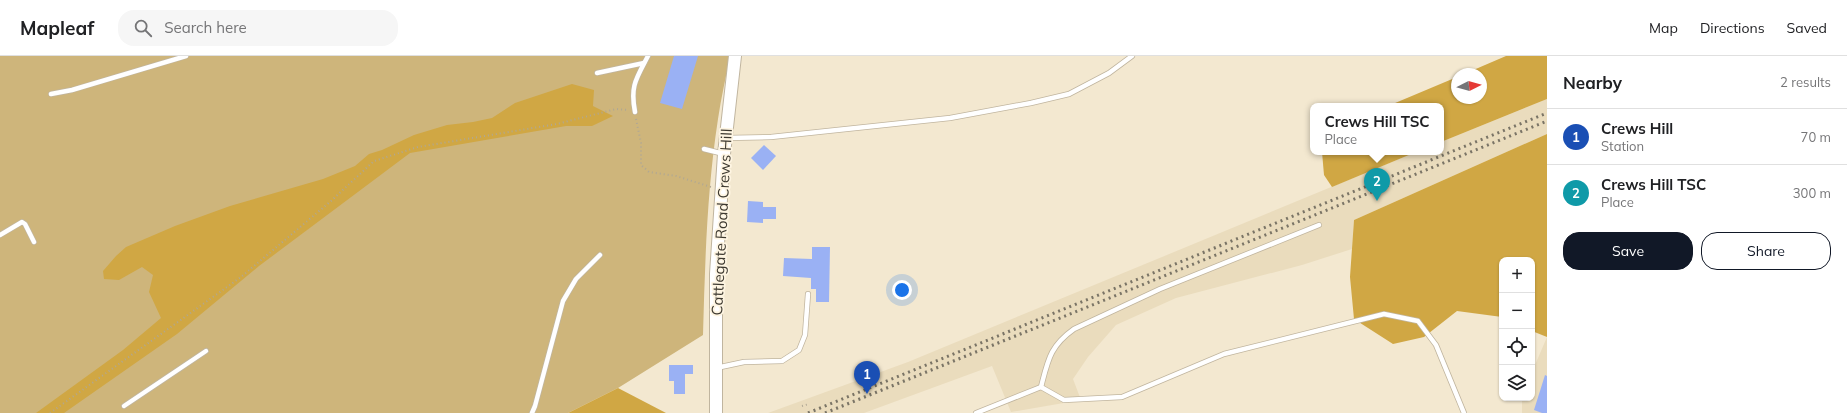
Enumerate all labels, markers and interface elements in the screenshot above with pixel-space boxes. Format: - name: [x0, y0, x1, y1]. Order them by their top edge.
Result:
- search box: [118, 10, 398, 46]
- text: Mapleaf: [20, 16, 94, 40]
- icon: search: [132, 17, 154, 39]
- text: Search here: [164, 18, 247, 37]
- text: Map: [1649, 19, 1678, 37]
- text: Directions: [1700, 19, 1765, 37]
- text: Saved: [1787, 19, 1827, 37]
- north arrow: [1451, 68, 1487, 104]
- text: Nearby: [1563, 72, 1622, 93]
- text: 2 results: [1780, 74, 1831, 90]
- popup: [1310, 103, 1444, 155]
- text: Crews Hill TSC: [1324, 112, 1430, 131]
- text: Crews Hill: [1601, 119, 1673, 138]
- street label: Cattlegate Road Crews Hill: [707, 128, 736, 316]
- text: 1: [1572, 129, 1580, 145]
- text: 70 m: [1801, 129, 1831, 145]
- text: Place: [1324, 131, 1357, 147]
- text: Station: [1601, 138, 1644, 154]
- pin: 2: [1364, 168, 1390, 201]
- text: Crews Hill TSC: [1601, 175, 1706, 194]
- text: 2: [1572, 185, 1580, 201]
- text: 300 m: [1793, 185, 1831, 201]
- text: Place: [1601, 194, 1634, 210]
- button: Save: [1563, 232, 1693, 270]
- button: Share: [1701, 232, 1831, 270]
- map controls: [1499, 257, 1535, 401]
- button: +: [1499, 257, 1535, 293]
- your location: [892, 280, 912, 300]
- button: −: [1499, 293, 1535, 329]
- button: locate: [1499, 329, 1535, 365]
- pin: 1: [854, 361, 880, 394]
- button: layers: [1499, 365, 1535, 401]

